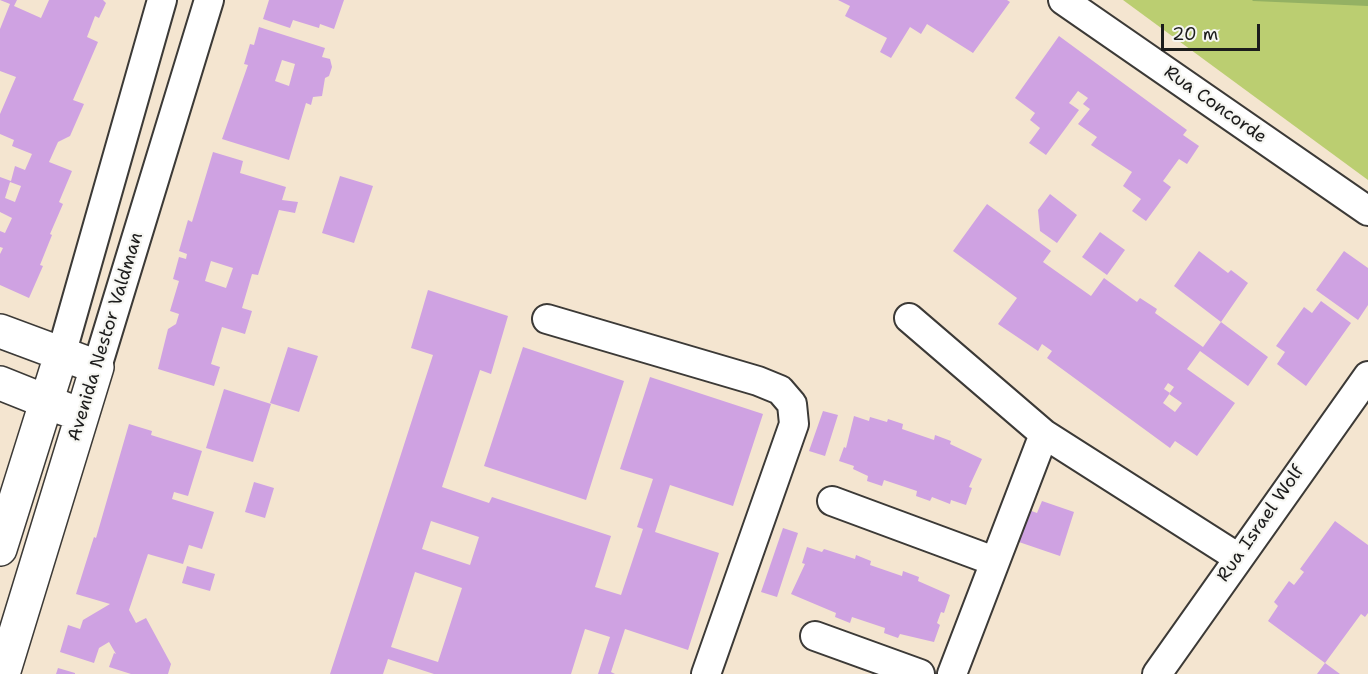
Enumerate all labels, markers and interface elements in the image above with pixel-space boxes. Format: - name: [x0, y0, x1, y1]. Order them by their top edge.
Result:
- scale bar: [1164, 12, 1263, 50]
- text: 20 m: [1172, 22, 1218, 46]
- street label: Rua Concorde: [1159, 62, 1271, 148]
- street label: Avenida Nestor Valdman: [64, 230, 148, 444]
- street label: Rua Israel Wolf: [1213, 462, 1309, 586]

